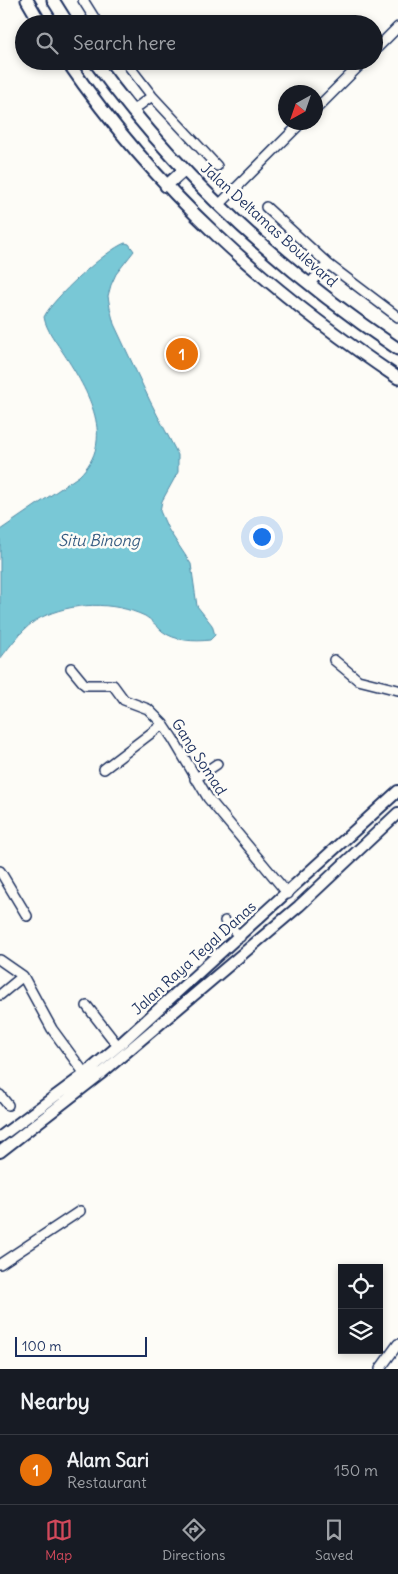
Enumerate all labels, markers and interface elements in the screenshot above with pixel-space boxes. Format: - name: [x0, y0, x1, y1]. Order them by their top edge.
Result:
- search box: [15, 15, 383, 70]
- icon: search: [33, 29, 61, 57]
- text: Search here: [73, 31, 176, 55]
- north arrow: [278, 85, 323, 130]
- street label: Jalan Deltamas Boulevard: [197, 158, 342, 291]
- pin: 1: [166, 335, 198, 373]
- your location: [249, 524, 275, 550]
- water label: Situ Binong: [58, 530, 141, 550]
- street label: Gang Somad: [168, 715, 231, 799]
- street label: Jalan Raya Tegal Danas: [127, 897, 260, 1019]
- map controls: [338, 1264, 383, 1354]
- button: locate: [338, 1264, 383, 1309]
- button: layers: [338, 1309, 383, 1354]
- scale bar: [15, 1334, 148, 1357]
- text: 100 m: [22, 1337, 62, 1355]
- text: Nearby: [20, 1388, 90, 1415]
- text: Alam Sari: [67, 1448, 149, 1472]
- text: 1: [33, 1460, 39, 1480]
- text: 150 m: [334, 1460, 378, 1480]
- text: Restaurant: [67, 1472, 147, 1492]
- tab: Map: [45, 1516, 73, 1564]
- tab: Directions: [162, 1516, 225, 1564]
- tab: Saved: [315, 1516, 353, 1564]

